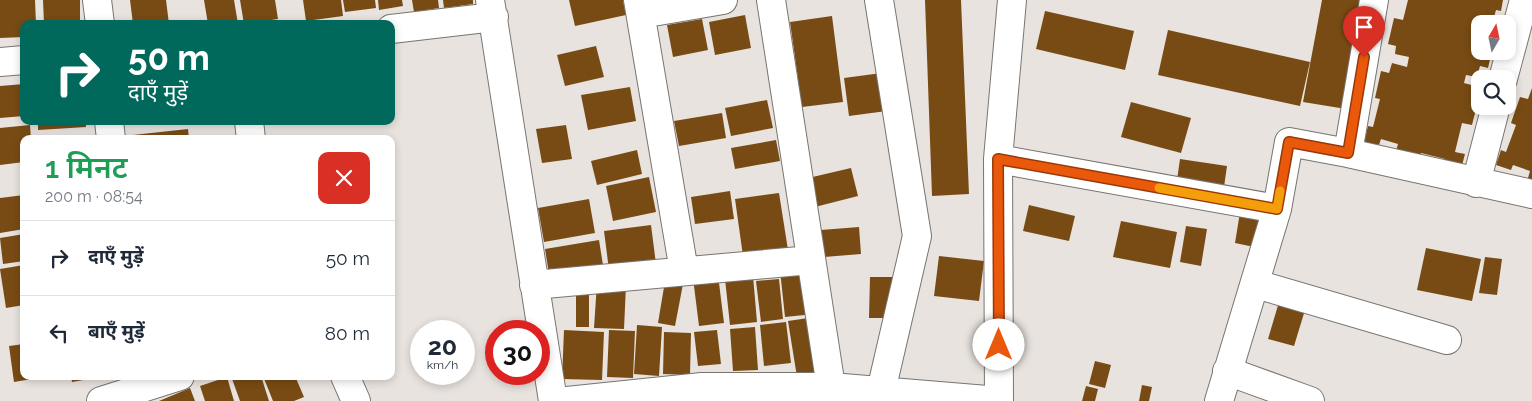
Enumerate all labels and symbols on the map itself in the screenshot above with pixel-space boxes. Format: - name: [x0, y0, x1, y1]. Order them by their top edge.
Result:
- pin: [1343, 6, 1385, 57]
- north arrow: [1471, 15, 1516, 60]
- position arrow: [972, 318, 1024, 370]
- speed limit sign: 30: [485, 320, 550, 385]

